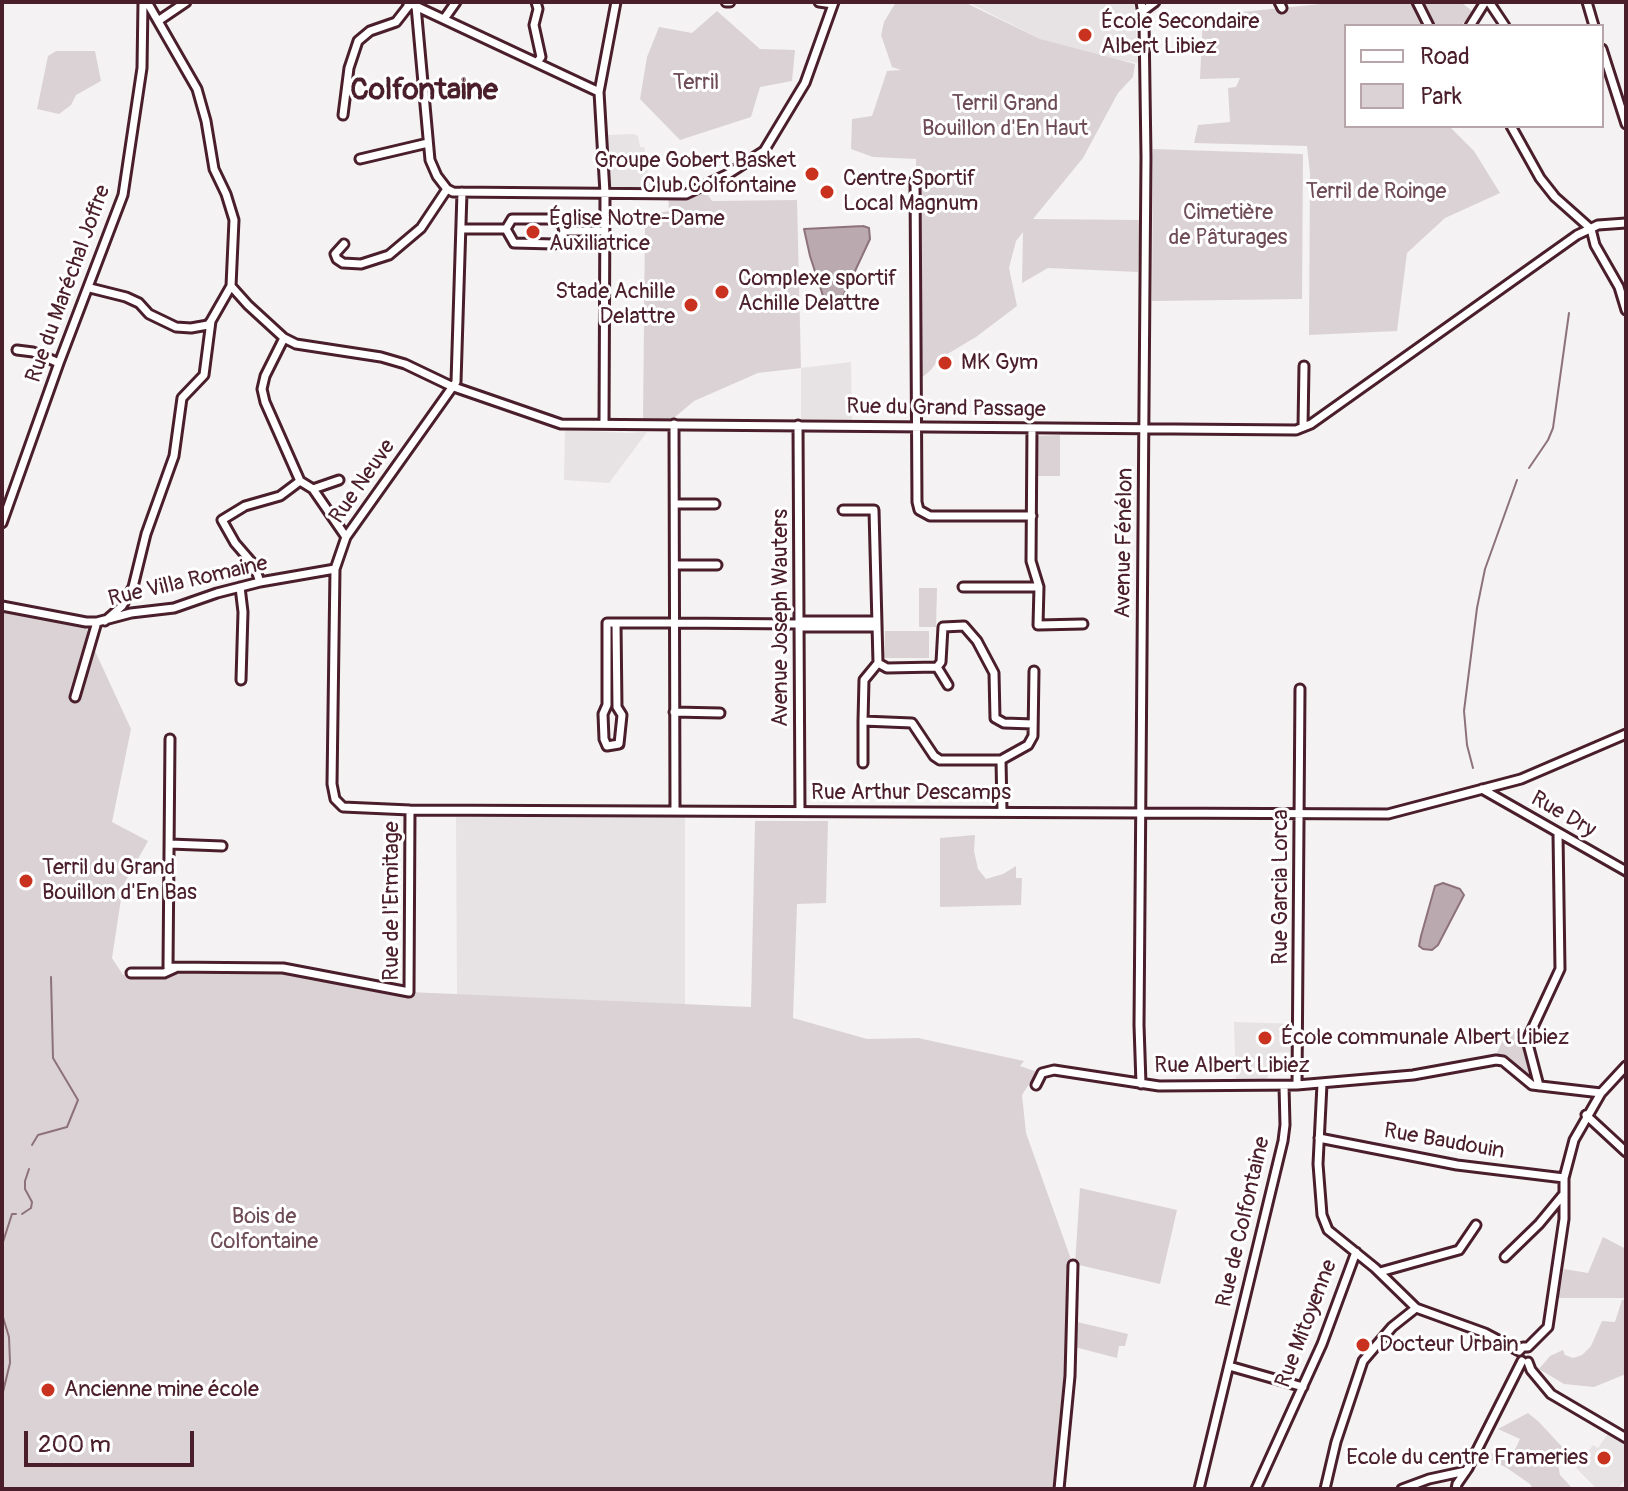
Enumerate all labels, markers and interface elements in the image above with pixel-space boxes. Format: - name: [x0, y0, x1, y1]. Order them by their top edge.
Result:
- place label: École Secondaire Albert Libiez: [1101, 9, 1259, 60]
- legend: [1344, 24, 1604, 128]
- marker: École Secondaire Albert Libiez: [1076, 26, 1094, 44]
- text: Road: [1420, 42, 1470, 71]
- park label: Terril: [673, 70, 719, 96]
- district label: Colfontaine: [350, 73, 498, 109]
- text: Park: [1420, 82, 1462, 111]
- park label: Terril Grand Bouillon d'En Haut: [922, 91, 1088, 142]
- place label: Groupe Gobert Basket Club Colfontaine: [594, 148, 796, 200]
- marker: Groupe Gobert Basket Club Colfontaine: [803, 165, 821, 183]
- place label: Centre Sportif Local Magnum: [843, 166, 978, 218]
- park label: Terril de Roinge: [1306, 179, 1446, 205]
- street label: Rue du Maréchal Joffre: [21, 182, 117, 386]
- marker: Centre Sportif Local Magnum: [818, 183, 836, 201]
- park label: Cimetière de Pâturages: [1169, 200, 1287, 252]
- place label: Église Notre-Dame Auxiliatrice: [549, 206, 725, 258]
- marker: Église Notre-Dame Auxiliatrice: [524, 223, 542, 241]
- place label: Complexe sportif Achille Delattre: [738, 266, 897, 318]
- place label: Stade Achille Delattre: [555, 279, 675, 330]
- marker: Complexe sportif Achille Delattre: [713, 283, 731, 301]
- marker: Stade Achille Delattre: [682, 296, 700, 314]
- place label: MK Gym: [961, 350, 1038, 376]
- marker: MK Gym: [936, 354, 954, 372]
- street label: Rue du Grand Passage: [846, 394, 1046, 424]
- street label: Rue Neuve: [324, 435, 402, 529]
- street label: Avenue Fénélon: [1110, 467, 1140, 619]
- street label: Avenue Joseph Wauters: [768, 509, 794, 727]
- street label: Rue Villa Romaine: [106, 551, 270, 613]
- street label: Rue Arthur Descamps: [811, 780, 1011, 806]
- street label: Rue Dry: [1526, 786, 1600, 844]
- street label: Rue Garcia Lorca: [1268, 809, 1294, 965]
- street label: Rue de l'Ermitage: [379, 821, 405, 981]
- place label: Terril du Grand Bouillon d'En Bas: [42, 855, 197, 906]
- marker: Terril du Grand Bouillon d'En Bas: [17, 872, 35, 890]
- place label: École communale Albert Libiez: [1281, 1025, 1569, 1051]
- marker: École communale Albert Libiez: [1256, 1029, 1274, 1047]
- street label: Rue Albert Libiez: [1154, 1053, 1310, 1079]
- street label: Rue Baudouin: [1382, 1118, 1506, 1166]
- street label: Rue de Colfontaine: [1212, 1134, 1276, 1310]
- park label: Bois de Colfontaine: [210, 1204, 318, 1256]
- street label: Rue Mitoyenne: [1270, 1256, 1344, 1392]
- place label: Docteur Urbain: [1379, 1332, 1519, 1358]
- marker: Docteur Urbain: [1354, 1336, 1372, 1354]
- place label: Ancienne mine école: [64, 1377, 259, 1403]
- marker: Ancienne mine école: [39, 1381, 57, 1399]
- scale bar: [28, 1415, 198, 1465]
- text: 200 m: [38, 1430, 111, 1459]
- place label: Ecole du centre Frameries: [1346, 1445, 1588, 1471]
- marker: Ecole du centre Frameries: [1595, 1449, 1613, 1467]

